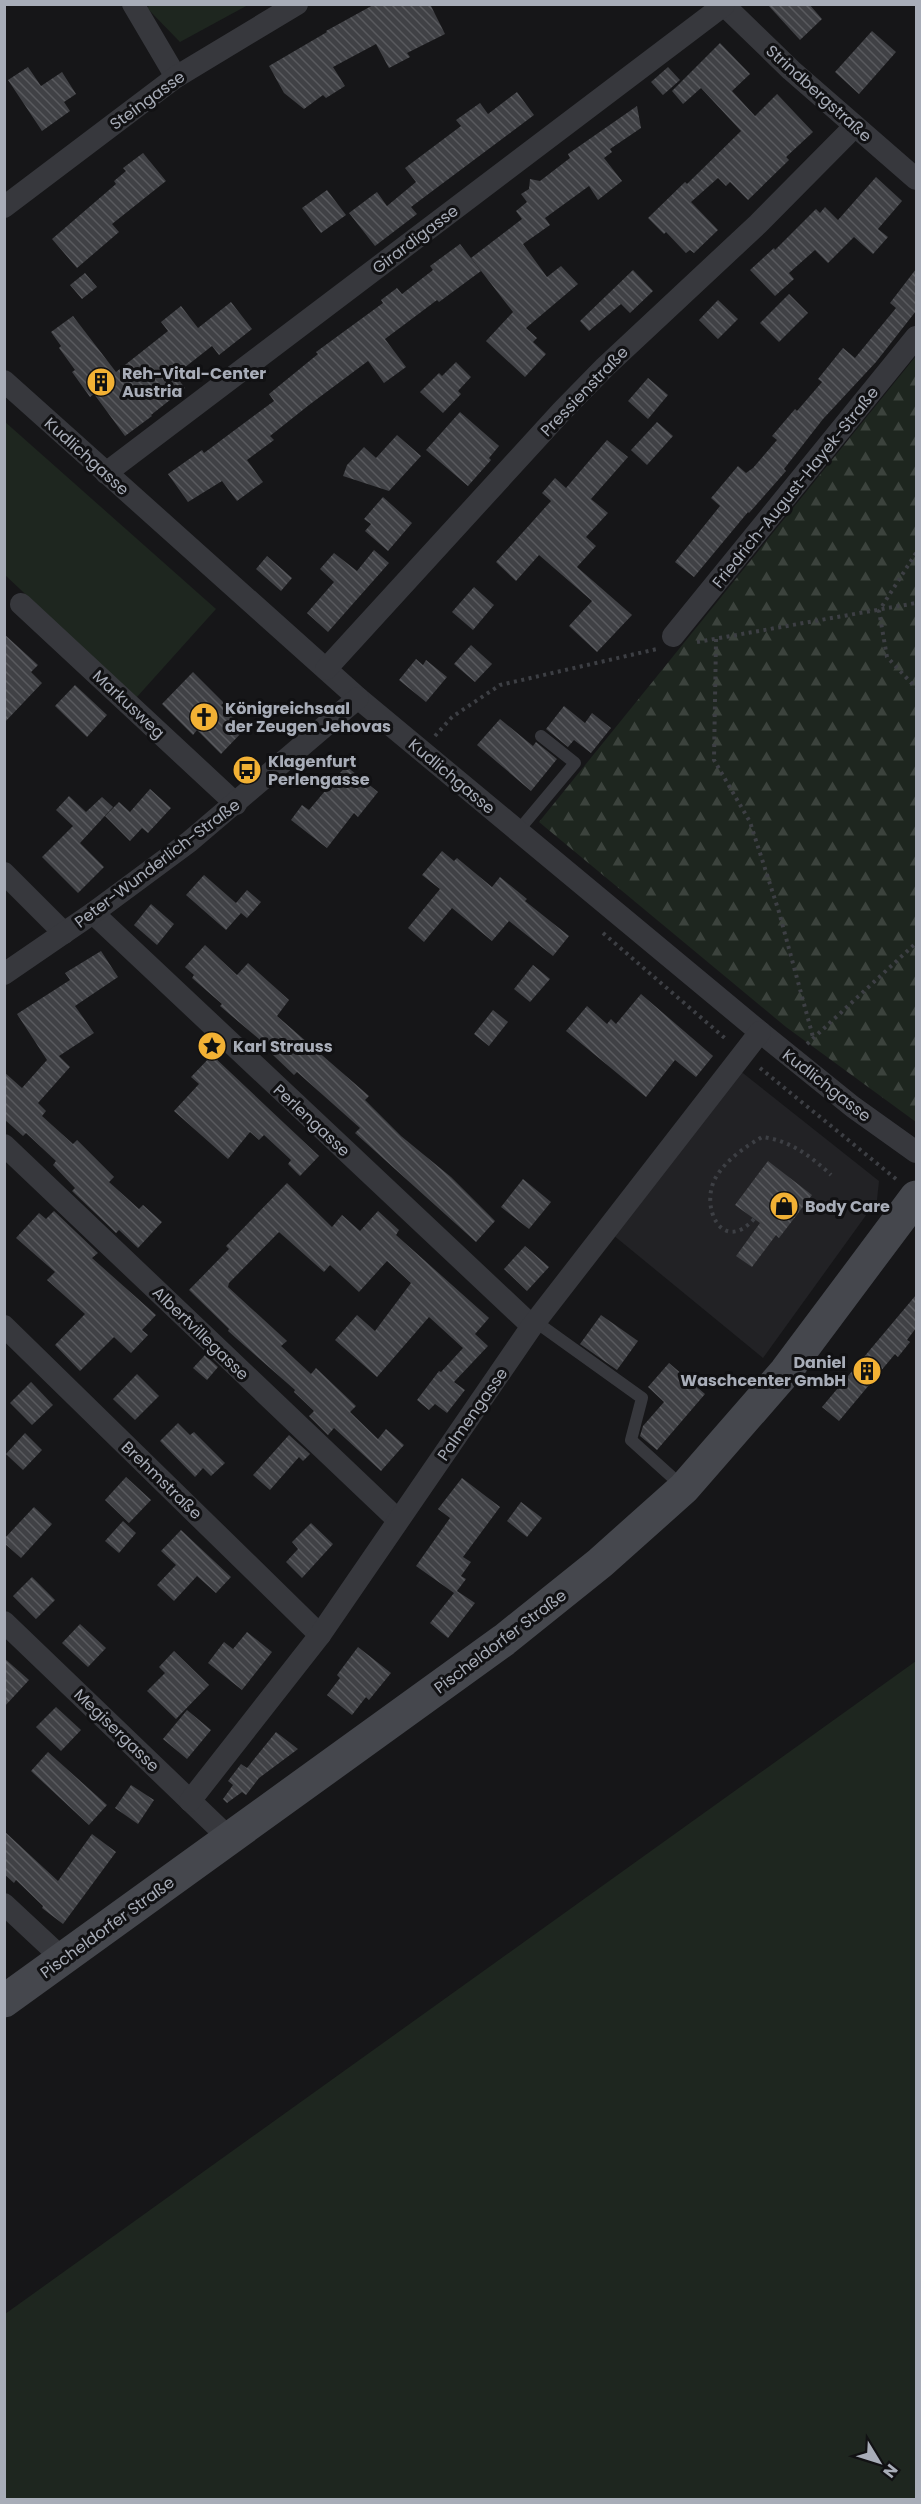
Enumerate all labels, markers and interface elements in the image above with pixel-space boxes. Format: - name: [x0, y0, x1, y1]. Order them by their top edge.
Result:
- street label: Strindbergstraße: [761, 39, 877, 147]
- street label: Steingasse: [105, 65, 190, 135]
- street label: Girardigasse: [368, 199, 463, 279]
- street label: Pressienstraße: [535, 341, 634, 442]
- place label: Reh-Vital-Center Austria: [122, 362, 266, 403]
- building icon: Reh-Vital-Center Austria: [85, 366, 117, 398]
- street label: Friedrich-August-Hayek-Straße: [707, 382, 884, 593]
- street label: Kudlichgasse: [39, 412, 134, 501]
- street label: Markusweg: [87, 665, 170, 744]
- place label: Königreichsaal der Zeugen Jehovas: [225, 697, 391, 738]
- church icon: Königreichsaal der Zeugen Jehovas: [188, 701, 220, 733]
- street label: Kudlichgasse: [403, 733, 500, 820]
- place label: Klagenfurt Perlengasse: [268, 750, 370, 791]
- bus stop icon: Klagenfurt Perlengasse: [231, 754, 263, 786]
- street label: Peter-Wunderlich-Straße: [70, 793, 245, 933]
- place icon: Karl Strauss: [196, 1030, 228, 1062]
- place label: Karl Strauss: [233, 1035, 333, 1058]
- street label: Kudlichgasse: [778, 1043, 876, 1127]
- street label: Perlengasse: [268, 1079, 355, 1162]
- shop icon: Body Care: [768, 1190, 800, 1222]
- place label: Body Care: [805, 1195, 890, 1218]
- street label: Albertvillegasse: [147, 1281, 254, 1386]
- place label: Daniel Waschcenter GmbH: [680, 1351, 846, 1392]
- building icon: Daniel Waschcenter GmbH: [851, 1355, 883, 1387]
- street label: Palmengasse: [432, 1363, 513, 1465]
- street label: Brehmstraße: [116, 1436, 207, 1525]
- street label: Pischeldorfer Straße: [429, 1584, 571, 1699]
- street label: Megisergasse: [69, 1684, 165, 1777]
- street label: Pischeldorfer Straße: [36, 1871, 179, 1984]
- north arrow: [849, 2432, 909, 2492]
- text: N: [878, 2459, 903, 2483]

